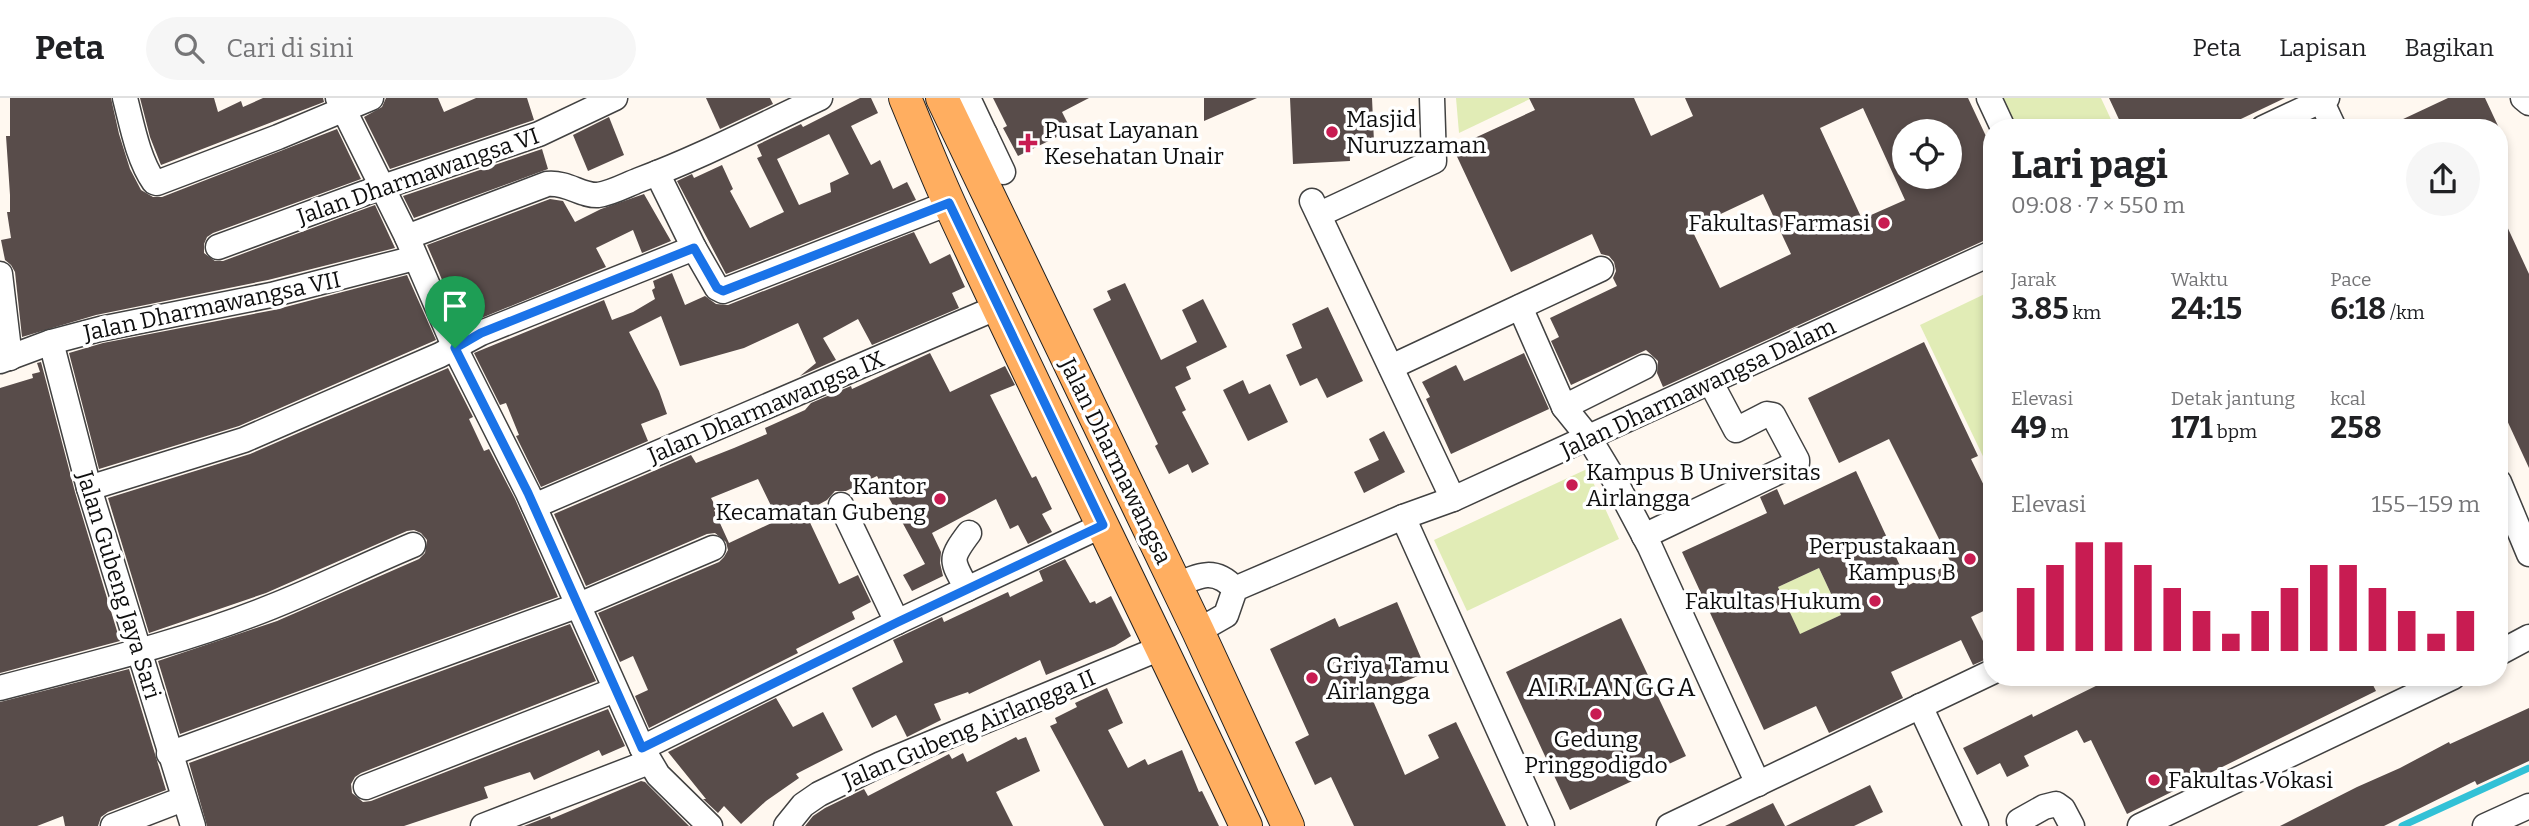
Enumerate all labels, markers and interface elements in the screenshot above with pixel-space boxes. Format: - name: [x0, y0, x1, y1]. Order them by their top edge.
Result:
- search box: [146, 17, 636, 80]
- text: Peta: [35, 28, 104, 68]
- icon: search: [170, 29, 208, 67]
- text: Cari di sini: [226, 33, 354, 64]
- text: Peta: [2193, 34, 2241, 62]
- text: Lapisan: [2279, 34, 2366, 62]
- text: Bagikan: [2404, 34, 2494, 62]
- place label: Masjid Nuruzzaman: [1346, 105, 1487, 159]
- place label: Pusat Layanan Kesehatan Unair: [1044, 116, 1224, 170]
- map controls: [1892, 119, 1962, 189]
- button: locate: [1892, 119, 1962, 189]
- street label: Jalan Dharmawangsa VI: [292, 121, 543, 231]
- marker: Masjid Nuruzzaman: [1324, 124, 1340, 140]
- marker: Pusat Layanan Kesehatan Unair: [1018, 133, 1038, 153]
- text: Lari pagi: [2011, 142, 2168, 188]
- button: share: [2406, 142, 2480, 216]
- text: 09:08 · 7 × 550 m: [2011, 191, 2185, 219]
- place label: Fakultas Farmasi: [1688, 209, 1870, 237]
- marker: Fakultas Farmasi: [1876, 215, 1892, 231]
- street label: Jalan Dharmawangsa VII: [80, 265, 343, 347]
- text: Jarak: [2011, 268, 2056, 291]
- text: Waktu: [2171, 268, 2228, 291]
- text: Pace: [2330, 268, 2371, 291]
- pin: [425, 276, 485, 348]
- icon: arrive: [436, 287, 474, 325]
- text: 3.85: [2011, 291, 2069, 327]
- text: 24:15: [2171, 291, 2242, 327]
- text: 6:18: [2330, 291, 2386, 327]
- text: km: [2069, 301, 2101, 324]
- text: /km: [2386, 301, 2425, 324]
- street label: Jalan Dharmawangsa Dalam: [1555, 312, 1840, 465]
- street label: Jalan Dharmawangsa IX: [643, 344, 888, 470]
- street label: Jalan Dharmawangsa: [1053, 352, 1178, 569]
- text: Elevasi: [2011, 387, 2073, 410]
- text: Detak jantung: [2171, 387, 2295, 410]
- text: kcal: [2330, 387, 2366, 410]
- text: 49: [2011, 410, 2047, 446]
- text: 171: [2171, 410, 2213, 446]
- text: 258: [2330, 410, 2382, 446]
- text: m: [2047, 420, 2069, 443]
- text: bpm: [2213, 420, 2257, 443]
- place label: Kampus B Universitas Airlangga: [1586, 458, 1821, 512]
- street label: Jalan Gubeng Jaya Sari: [71, 467, 167, 703]
- place label: Kantor Kecamatan Gubeng: [716, 472, 926, 526]
- marker: Kampus B Universitas Airlangga: [1564, 477, 1580, 493]
- text: Elevasi: [2011, 490, 2086, 518]
- text: 155–159 m: [2371, 490, 2480, 518]
- marker: Kantor Kecamatan Gubeng: [932, 491, 948, 507]
- place label: Perpustakaan Kampus B: [1808, 532, 1956, 586]
- marker: Perpustakaan Kampus B: [1962, 551, 1978, 567]
- place label: Fakultas Hukum: [1685, 587, 1861, 615]
- marker: Fakultas Hukum: [1867, 593, 1883, 609]
- place label: Griya Tamu Airlangga: [1326, 651, 1449, 705]
- street label: Jalan Gubeng Airlangga II: [838, 663, 1099, 795]
- marker: Griya Tamu Airlangga: [1304, 670, 1320, 686]
- district label: AIRLANGGA: [1527, 672, 1697, 703]
- marker: Gedung Pringgodigdo: [1588, 706, 1604, 722]
- place label: Gedung Pringgodigdo: [1524, 725, 1668, 779]
- place label: Fakultas Vokasi: [2168, 766, 2333, 794]
- marker: Fakultas Vokasi: [2146, 772, 2162, 788]

